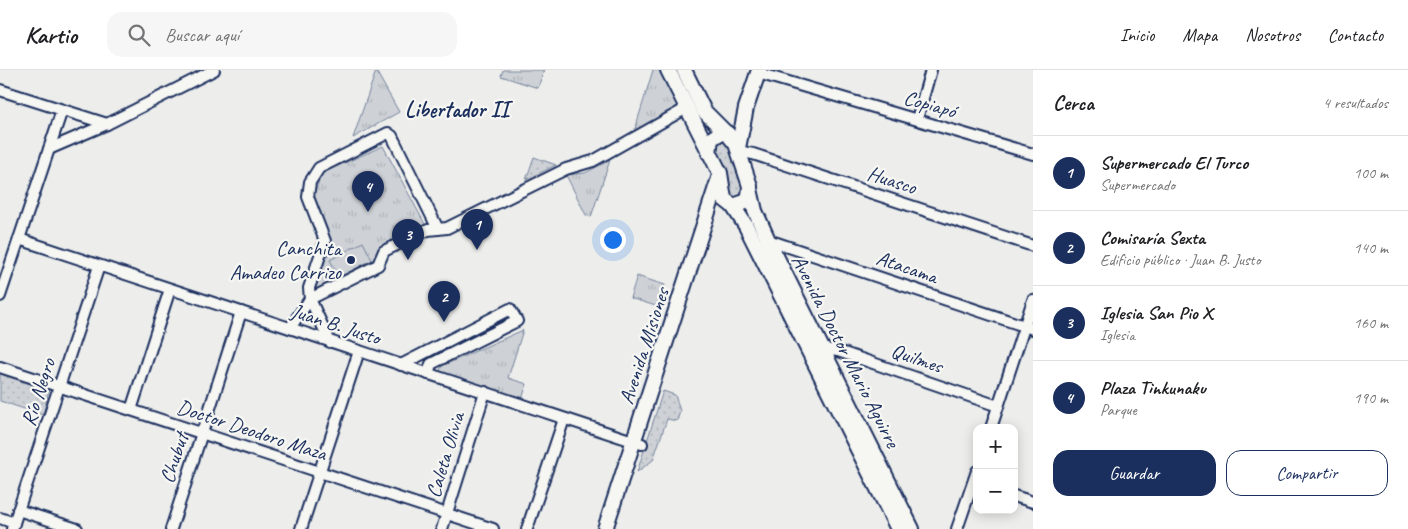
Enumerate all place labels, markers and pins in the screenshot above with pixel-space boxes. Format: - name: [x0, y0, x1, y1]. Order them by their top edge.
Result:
- pin: 4: [352, 171, 384, 212]
- pin: 1: [461, 209, 493, 250]
- pin: 3: [392, 219, 424, 260]
- place label: Canchita Amadeo Carrizo: [230, 235, 343, 285]
- marker: Canchita Amadeo Carrizo: [345, 254, 357, 266]
- pin: 2: [428, 281, 460, 322]

